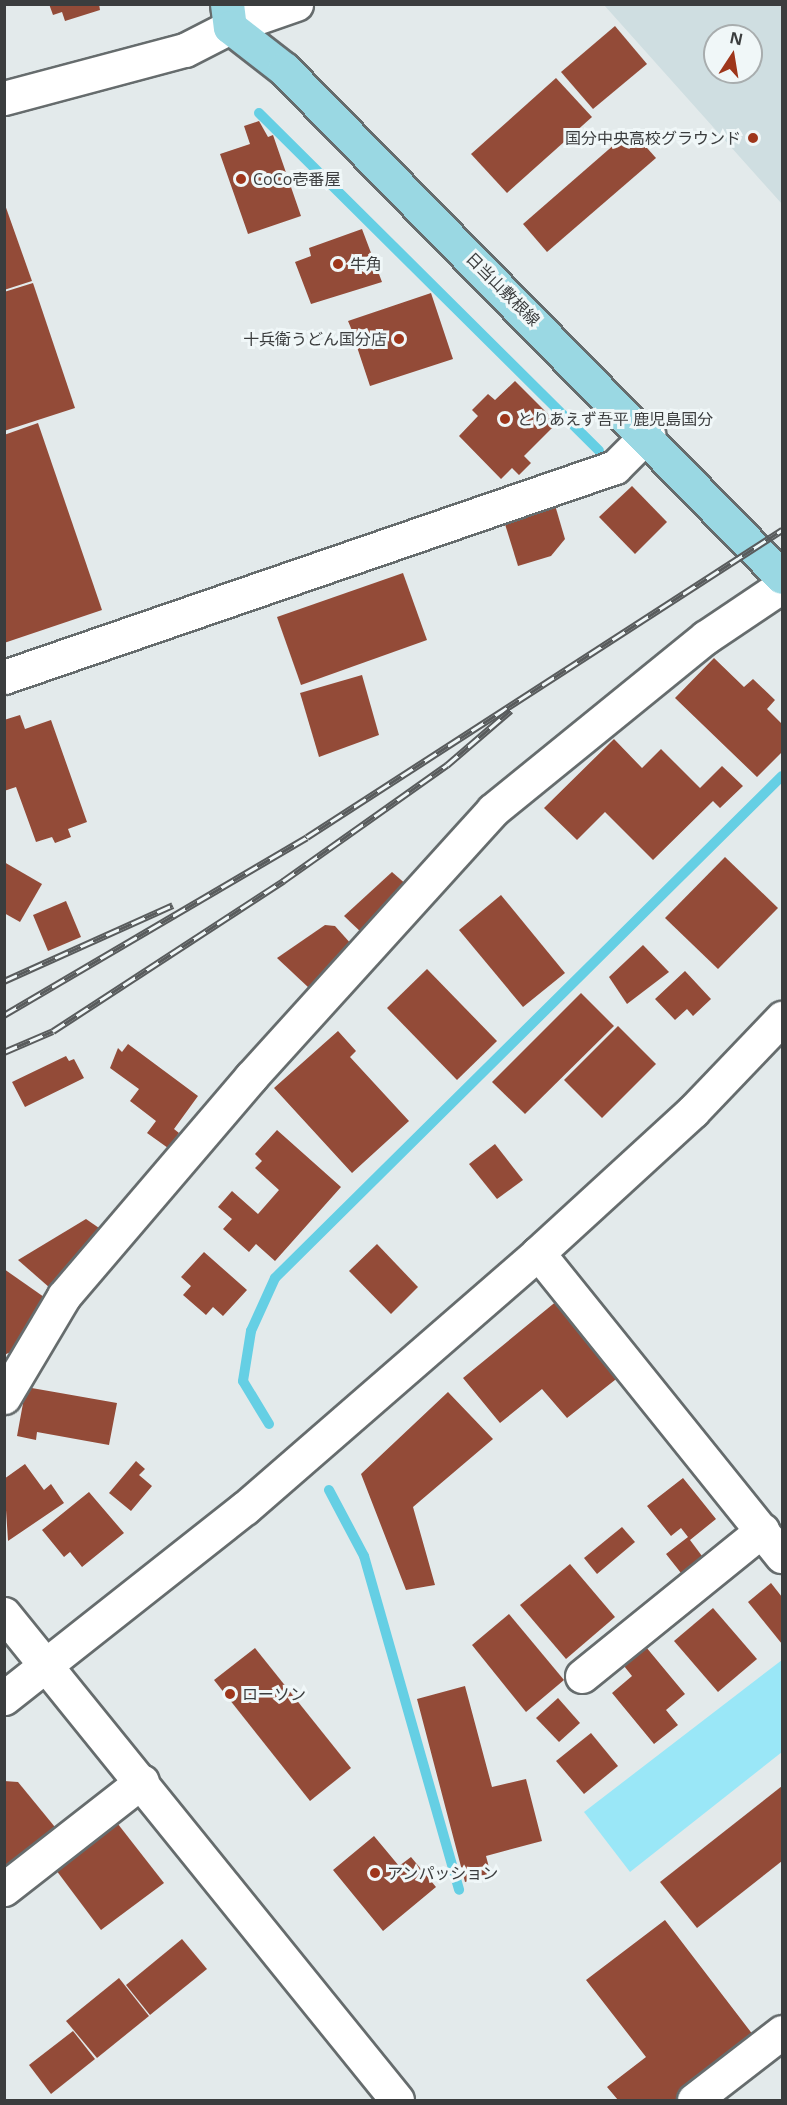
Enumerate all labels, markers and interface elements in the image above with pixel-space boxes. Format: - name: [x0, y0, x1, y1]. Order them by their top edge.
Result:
- north arrow: [703, 24, 763, 84]
- text: N: [728, 26, 745, 50]
- place label: 国分中央高校グラウンド: [565, 128, 741, 148]
- marker: 国分中央高校グラウンド: [746, 131, 760, 145]
- place label: CoCo壱番屋: [253, 169, 340, 189]
- marker: CoCo壱番屋: [234, 172, 248, 186]
- street label: 日当山敷根線: [462, 248, 544, 330]
- place label: 牛角: [350, 254, 382, 274]
- marker: 牛角: [331, 257, 345, 271]
- place label: 十兵衛うどん国分店: [243, 329, 387, 349]
- marker: 十兵衛うどん国分店: [392, 332, 406, 346]
- place label: とりあえず吾平 鹿児島国分: [517, 409, 713, 429]
- marker: とりあえず吾平 鹿児島国分: [498, 412, 512, 426]
- place label: ローソン: [242, 1684, 306, 1704]
- marker: ローソン: [223, 1687, 237, 1701]
- place label: アンパッション: [387, 1863, 499, 1883]
- marker: アンパッション: [368, 1866, 382, 1880]

